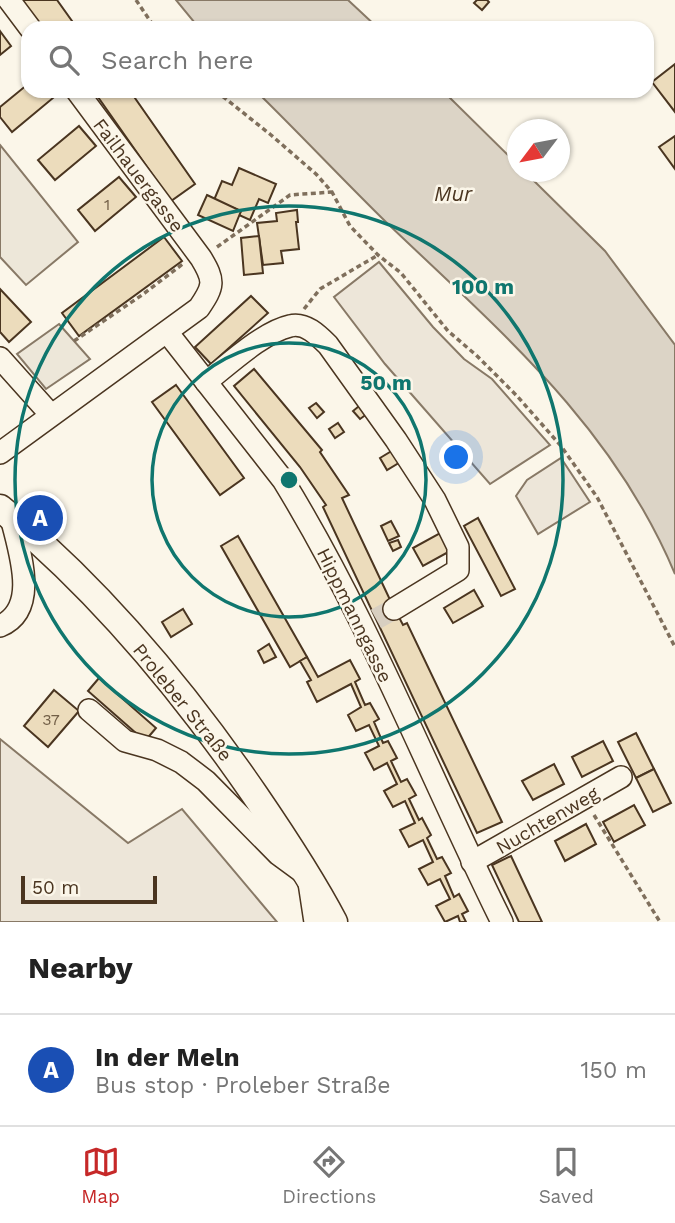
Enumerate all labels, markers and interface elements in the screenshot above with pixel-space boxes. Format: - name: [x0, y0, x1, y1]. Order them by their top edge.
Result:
- search box: [21, 21, 654, 98]
- icon: search: [45, 41, 83, 79]
- text: Search here: [101, 45, 253, 75]
- street label: Failhauergasse: [88, 114, 189, 237]
- north arrow: [507, 119, 570, 182]
- water label: Mur: [434, 181, 473, 206]
- house number: 1: [104, 195, 110, 214]
- text: 100 m: [452, 274, 514, 299]
- text: 50 m: [360, 370, 412, 395]
- your location: [439, 440, 473, 474]
- centre of rings: [277, 468, 301, 492]
- pin: A: [17, 492, 63, 544]
- street label: Hippmanngasse: [312, 544, 397, 686]
- street label: Proleber Straße: [128, 639, 237, 766]
- house number: 37: [42, 710, 60, 729]
- street label: Nuchtenweg: [492, 781, 604, 859]
- scale bar: [21, 873, 158, 905]
- text: 50 m: [32, 876, 79, 899]
- text: Nearby: [28, 950, 133, 985]
- text: In der Meln: [95, 1042, 240, 1072]
- text: A: [43, 1057, 59, 1084]
- text: 150 m: [581, 1057, 647, 1084]
- text: Bus stop · Proleber Straße: [95, 1072, 391, 1099]
- tab: Map: [81, 1143, 120, 1208]
- tab: Directions: [282, 1143, 376, 1208]
- tab: Saved: [539, 1143, 594, 1208]

